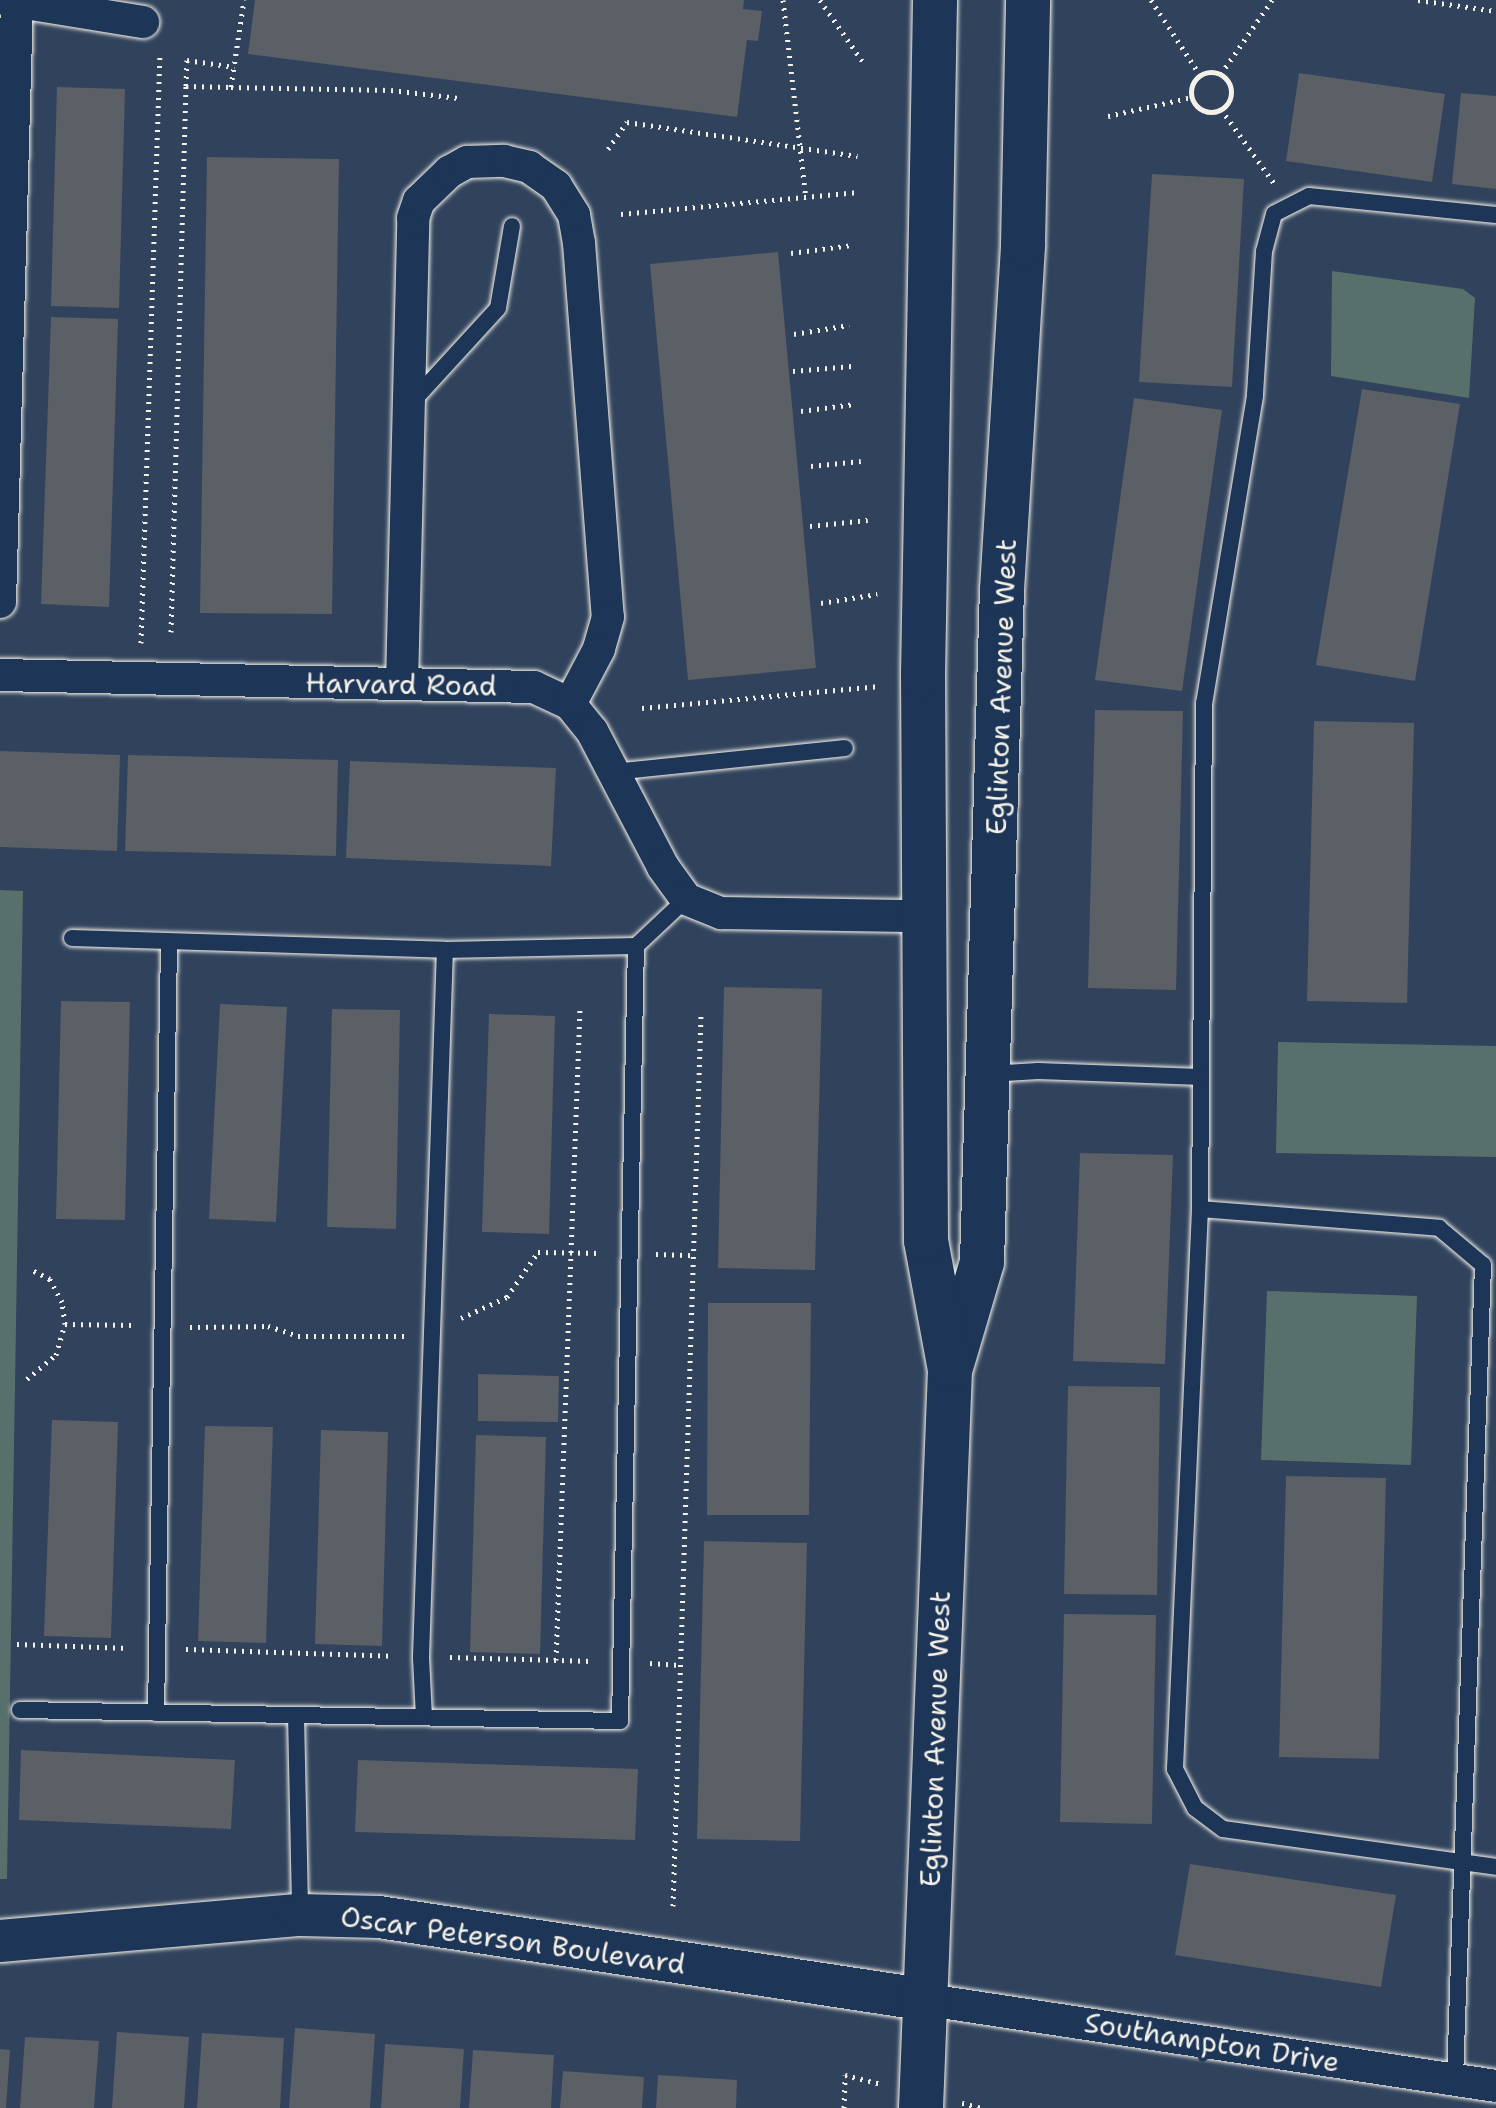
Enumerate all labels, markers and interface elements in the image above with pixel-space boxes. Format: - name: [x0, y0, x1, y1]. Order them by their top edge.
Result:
- street label: Eglinton Avenue West: [979, 538, 1023, 836]
- street label: Harvard Road: [305, 666, 497, 702]
- street label: Eglinton Avenue West: [913, 1590, 957, 1888]
- street label: Oscar Peterson Boulevard: [339, 1899, 687, 1981]
- street label: Southampton Drive: [1082, 2005, 1342, 2079]

